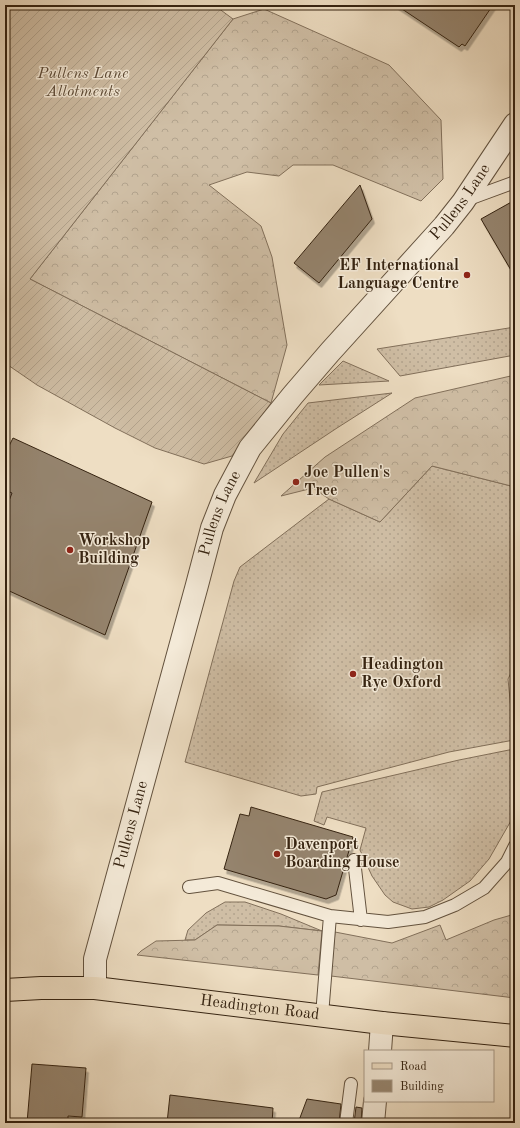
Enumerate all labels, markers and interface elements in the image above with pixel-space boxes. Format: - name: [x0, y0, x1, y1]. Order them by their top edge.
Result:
- park label: Pullens Lane Allotments: [37, 66, 129, 100]
- street label: Pullens Lane: [427, 162, 494, 243]
- place label: EF International Language Centre: [337, 258, 459, 292]
- marker: EF International Language Centre: [462, 270, 472, 280]
- place label: Joe Pullen's Tree: [304, 465, 390, 499]
- street label: Pullens Lane: [197, 468, 244, 558]
- marker: Joe Pullen's Tree: [291, 477, 301, 487]
- place label: Workshop Building: [78, 533, 150, 567]
- marker: Workshop Building: [65, 545, 75, 555]
- place label: Headington Rye Oxford: [361, 657, 444, 691]
- marker: Headington Rye Oxford: [348, 669, 358, 679]
- street label: Pullens Lane: [112, 779, 151, 871]
- place label: Davenport Boarding House: [285, 837, 400, 871]
- marker: Davenport Boarding House: [272, 849, 282, 859]
- street label: Headington Road: [199, 993, 320, 1023]
- legend: [364, 1050, 494, 1102]
- text: Road: [400, 1061, 427, 1073]
- text: Building: [400, 1081, 444, 1093]

